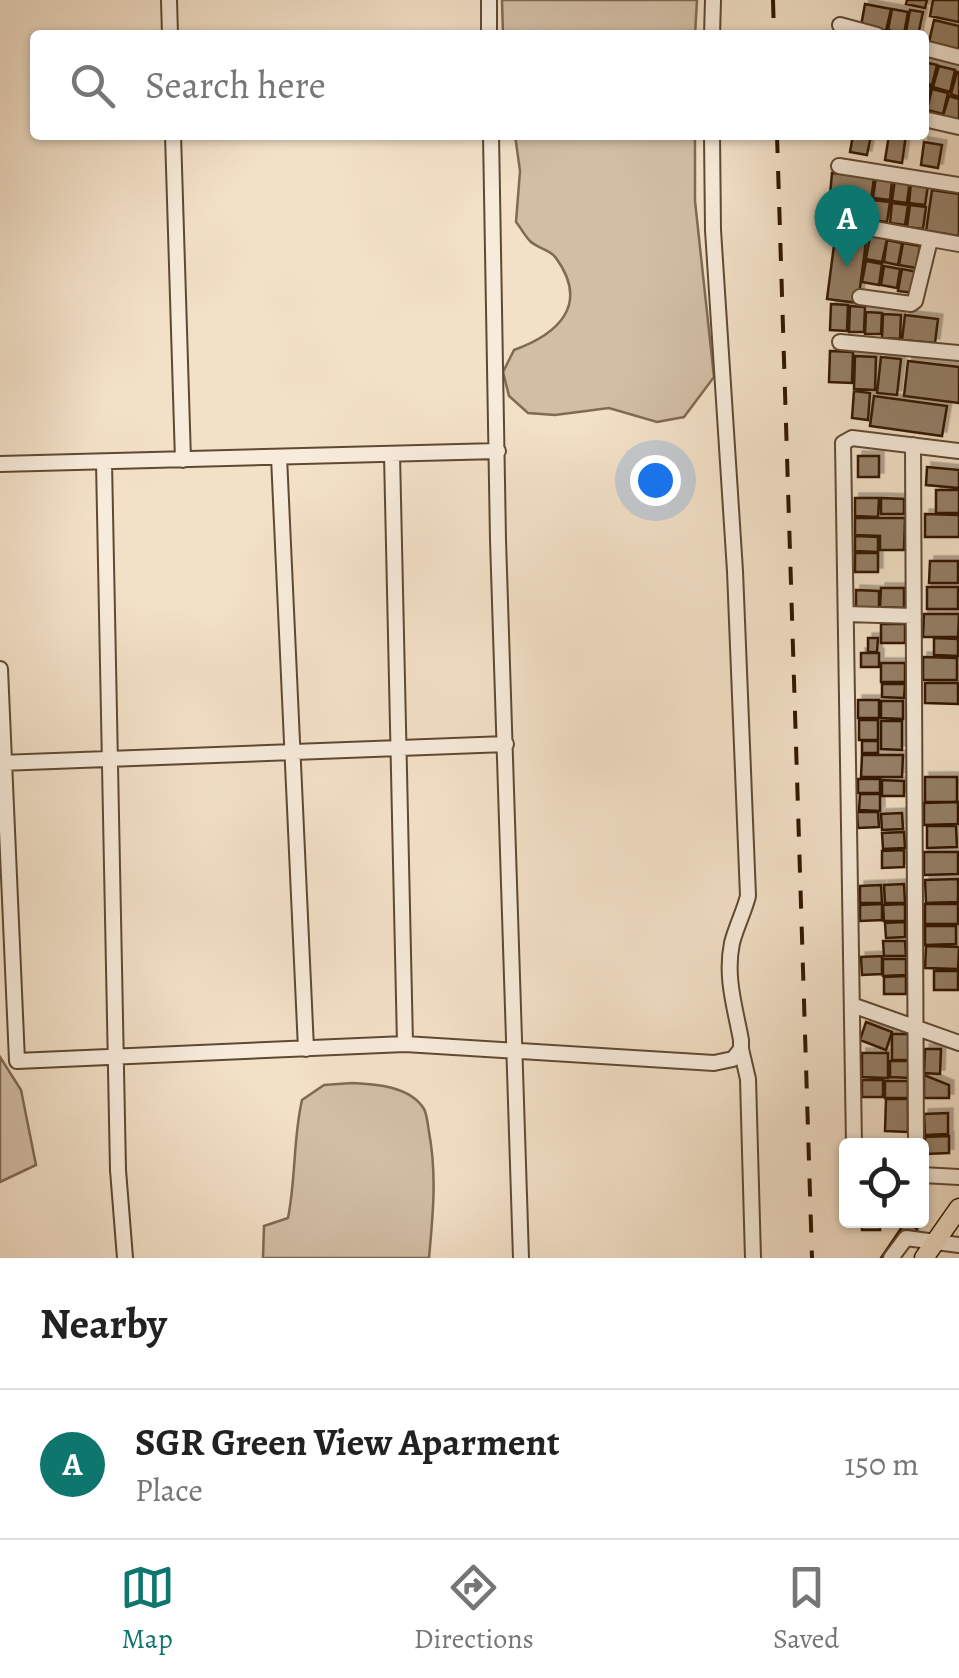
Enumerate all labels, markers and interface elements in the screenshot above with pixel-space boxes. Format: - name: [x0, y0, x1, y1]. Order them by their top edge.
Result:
- search box: [30, 30, 929, 140]
- icon: search: [65, 58, 120, 113]
- text: Search here: [145, 59, 326, 111]
- pin: A: [814, 184, 880, 267]
- your location: [630, 455, 681, 506]
- map controls: [839, 1138, 929, 1228]
- button: locate: [839, 1138, 929, 1228]
- text: Nearby: [40, 1295, 167, 1352]
- text: SGR Green View Aparment: [135, 1416, 560, 1468]
- text: A: [62, 1442, 83, 1486]
- text: 150 m: [844, 1442, 919, 1486]
- text: Place: [135, 1468, 203, 1512]
- tab: Map: [120, 1560, 175, 1658]
- tab: Directions: [414, 1560, 534, 1658]
- tab: Saved: [773, 1560, 839, 1658]

